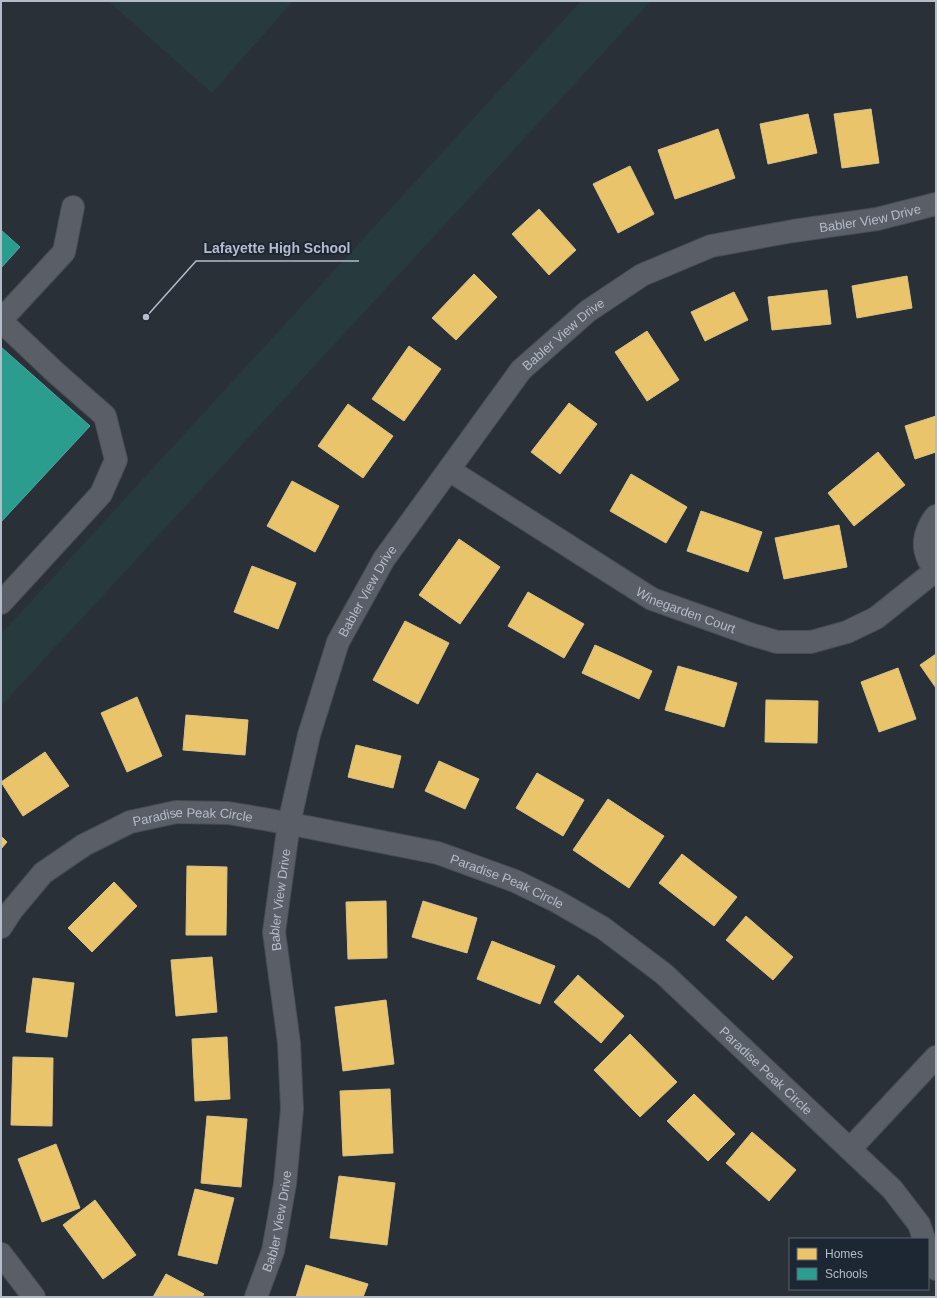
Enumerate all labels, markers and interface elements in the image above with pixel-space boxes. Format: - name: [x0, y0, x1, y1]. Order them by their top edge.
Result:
- street label: Babler View Drive: [818, 201, 922, 235]
- callout: Lafayette High School: [196, 235, 359, 261]
- text: Lafayette High School: [203, 240, 351, 256]
- street label: Babler View Drive: [519, 295, 607, 373]
- street label: Babler View Drive: [335, 542, 399, 639]
- street label: Winegarden Court: [633, 583, 738, 636]
- street label: Paradise Peak Circle: [131, 804, 254, 829]
- street label: Babler View Drive: [266, 848, 293, 952]
- street label: Paradise Peak Circle: [448, 851, 566, 911]
- street label: Paradise Peak Circle: [717, 1023, 815, 1117]
- street label: Babler View Drive: [258, 1170, 294, 1274]
- legend: [789, 1238, 929, 1290]
- text: Homes: [825, 1247, 863, 1261]
- text: Schools: [825, 1267, 868, 1281]

